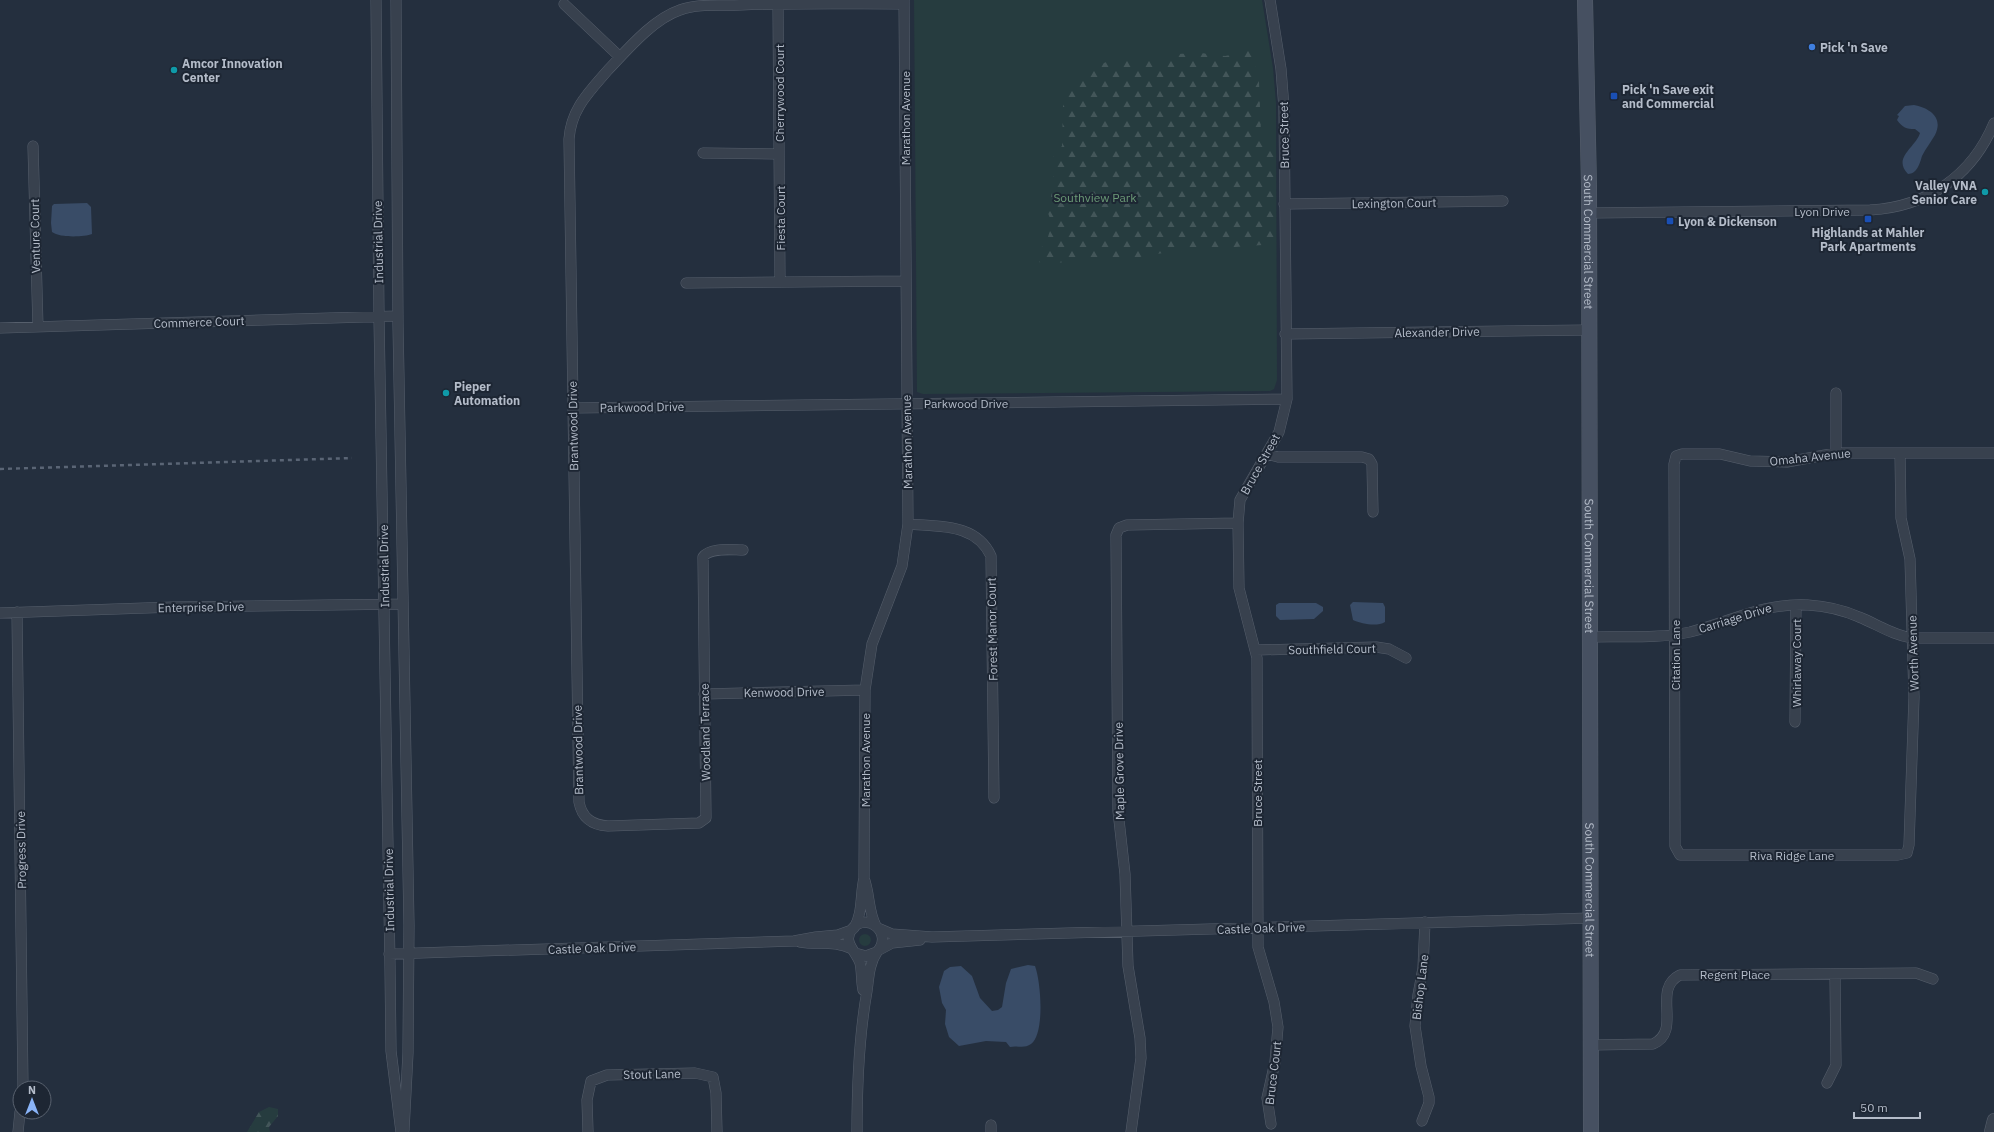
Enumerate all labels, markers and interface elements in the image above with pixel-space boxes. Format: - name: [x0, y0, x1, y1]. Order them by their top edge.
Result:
- place label: Pick 'n Save: [1820, 40, 1888, 55]
- marker: Pick 'n Save: [1807, 42, 1817, 52]
- street label: Cherrywood Court: [772, 44, 787, 142]
- place label: Amcor Innovation Center: [182, 56, 283, 85]
- marker: Amcor Innovation Center: [169, 65, 179, 75]
- street label: Marathon Avenue: [898, 70, 913, 165]
- place label: Pick 'n Save exit and Commercial: [1622, 82, 1714, 111]
- marker: Pick 'n Save exit and Commercial: [1609, 91, 1619, 101]
- street label: Bruce Street: [1276, 101, 1292, 169]
- street label: South Commercial Street: [1581, 174, 1597, 310]
- place label: Valley VNA Senior Care: [1912, 178, 1977, 207]
- street label: Fiesta Court: [773, 185, 788, 251]
- marker: Valley VNA Senior Care: [1980, 187, 1990, 197]
- park label: Southview Park: [1053, 190, 1137, 205]
- street label: Lexington Court: [1351, 195, 1437, 211]
- street label: Venture Court: [27, 198, 43, 274]
- street label: Industrial Drive: [370, 200, 386, 284]
- street label: Lyon Drive: [1794, 204, 1850, 219]
- place label: Lyon & Dickenson: [1678, 214, 1777, 229]
- marker: Highlands at Mahler Park Apartments: [1863, 214, 1873, 224]
- marker: Lyon & Dickenson: [1665, 216, 1675, 226]
- place label: Highlands at Mahler Park Apartments: [1812, 225, 1925, 254]
- street label: Commerce Court: [153, 313, 245, 331]
- street label: Alexander Drive: [1394, 324, 1480, 340]
- place label: Pieper Automation: [454, 379, 520, 408]
- street label: Brantwood Drive: [565, 381, 581, 471]
- marker: Pieper Automation: [441, 388, 451, 398]
- street label: Marathon Avenue: [899, 394, 915, 489]
- street label: Parkwood Drive: [924, 396, 1009, 411]
- street label: Parkwood Drive: [600, 399, 685, 415]
- street label: Bruce Street: [1237, 431, 1283, 497]
- street label: Omaha Avenue: [1769, 445, 1852, 469]
- street label: South Commercial Street: [1582, 498, 1597, 634]
- street label: Industrial Drive: [376, 524, 392, 608]
- street label: Forest Manor Court: [984, 577, 1000, 681]
- street label: Enterprise Drive: [158, 599, 245, 615]
- street label: Carriage Drive: [1697, 600, 1774, 636]
- street label: Worth Avenue: [1904, 615, 1922, 691]
- street label: Citation Lane: [1668, 619, 1683, 690]
- street label: Whirlaway Court: [1789, 619, 1804, 707]
- street label: Southfield Court: [1288, 641, 1376, 657]
- street label: Woodland Terrace: [697, 683, 713, 781]
- street label: Kenwood Drive: [743, 684, 825, 700]
- street label: Brantwood Drive: [570, 705, 586, 795]
- street label: Marathon Avenue: [858, 712, 873, 807]
- street label: Maple Grove Drive: [1111, 721, 1127, 820]
- street label: Bruce Street: [1250, 759, 1265, 827]
- street label: Progress Drive: [13, 811, 29, 889]
- street label: South Commercial Street: [1583, 822, 1598, 958]
- street label: Industrial Drive: [381, 848, 397, 932]
- street label: Riva Ridge Lane: [1750, 848, 1835, 863]
- street label: Castle Oak Drive: [1217, 919, 1306, 937]
- street label: Castle Oak Drive: [548, 939, 637, 957]
- street label: Bishop Lane: [1409, 953, 1432, 1021]
- street label: Regent Place: [1700, 967, 1771, 982]
- street label: Bruce Court: [1262, 1040, 1284, 1106]
- street label: Stout Lane: [623, 1066, 681, 1082]
- north arrow: [12, 1080, 52, 1120]
- text: N: [28, 1083, 36, 1097]
- scale bar: [1854, 1094, 1920, 1120]
- text: 50 m: [1860, 1100, 1888, 1115]

